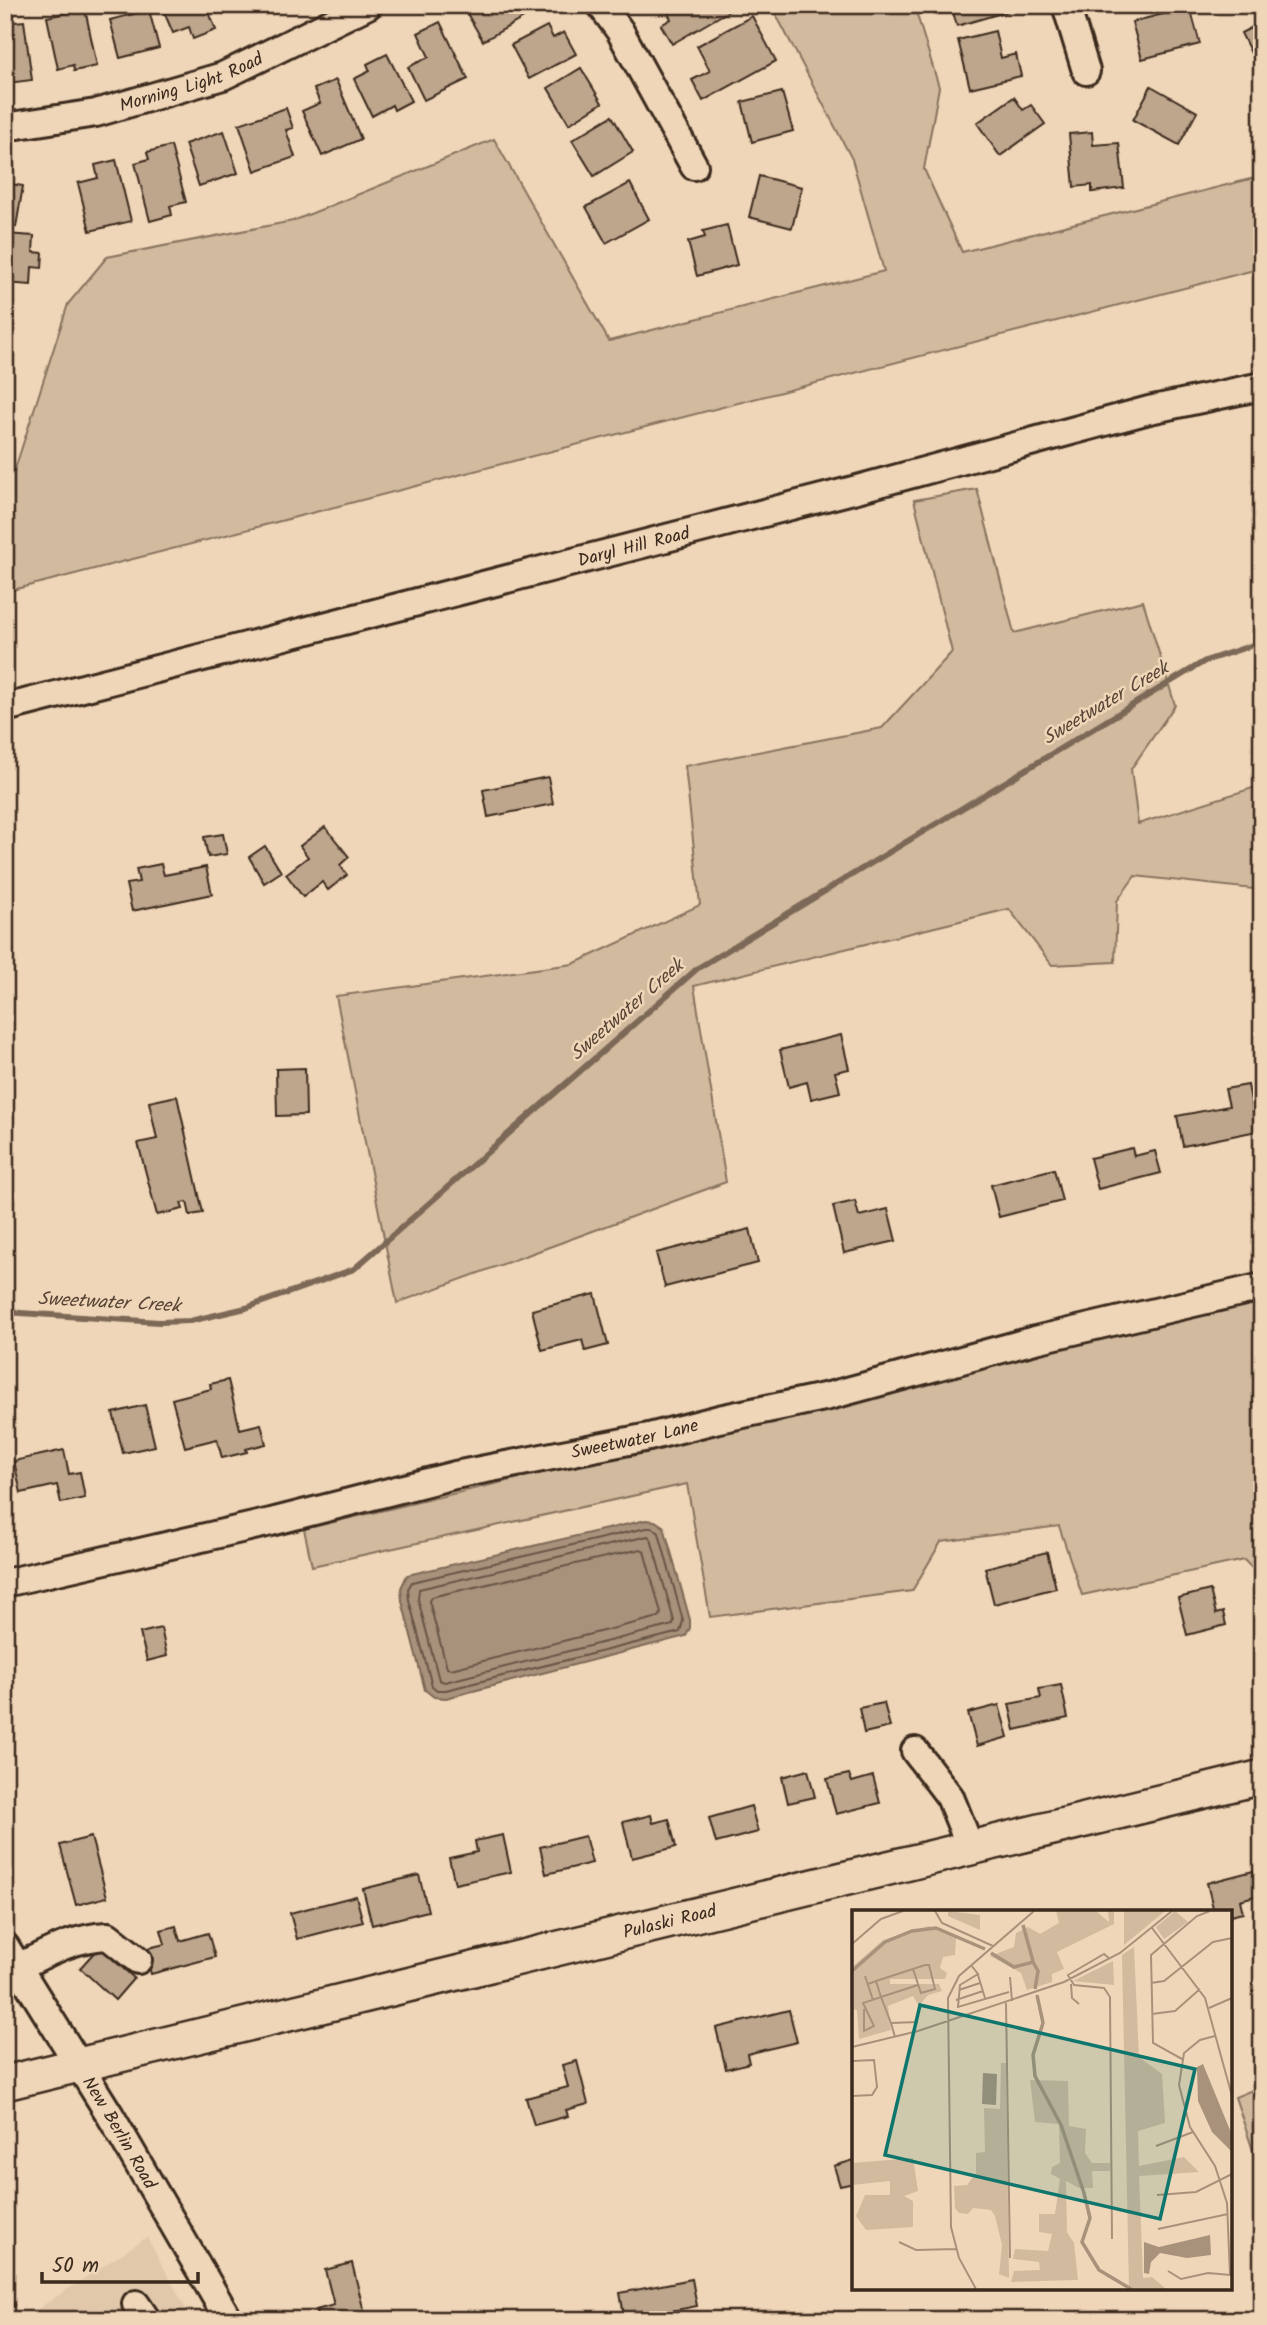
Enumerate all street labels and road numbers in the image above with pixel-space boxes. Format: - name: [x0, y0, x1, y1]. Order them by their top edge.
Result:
- street label: Morning Light Road: [116, 45, 269, 121]
- street label: Daryl Hill Road: [575, 519, 694, 576]
- street label: Sweetwater Lane: [569, 1412, 702, 1468]
- street label: Pulaski Road: [620, 1897, 721, 1948]
- street label: New Berlin Road: [74, 2071, 164, 2196]

